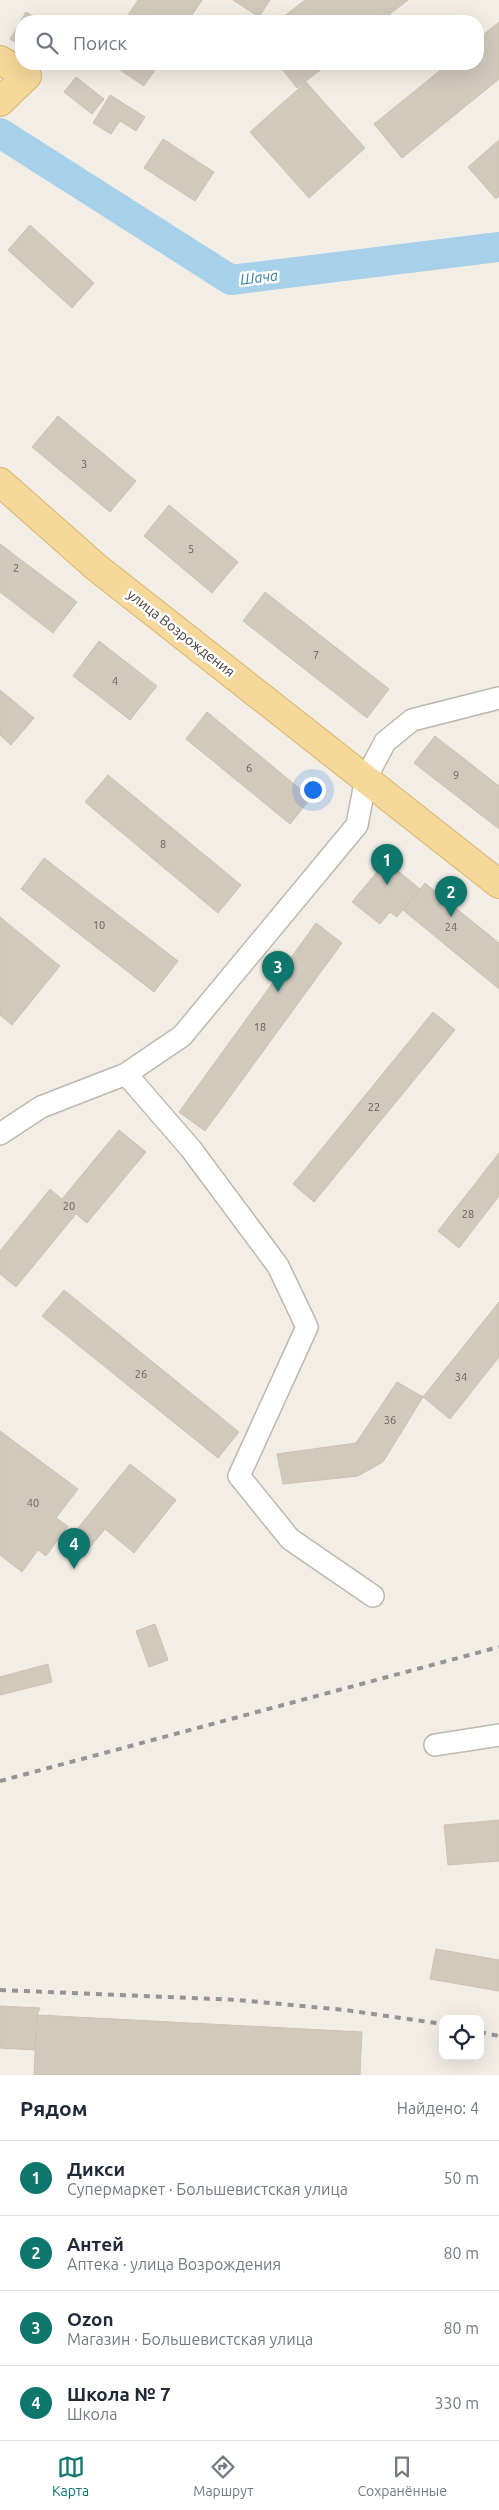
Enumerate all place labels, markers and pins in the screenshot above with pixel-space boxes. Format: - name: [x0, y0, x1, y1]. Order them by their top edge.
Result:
- pin: 1: [371, 844, 403, 885]
- pin: 2: [435, 876, 467, 917]
- pin: 3: [262, 951, 294, 992]
- pin: 4: [58, 1528, 90, 1569]

